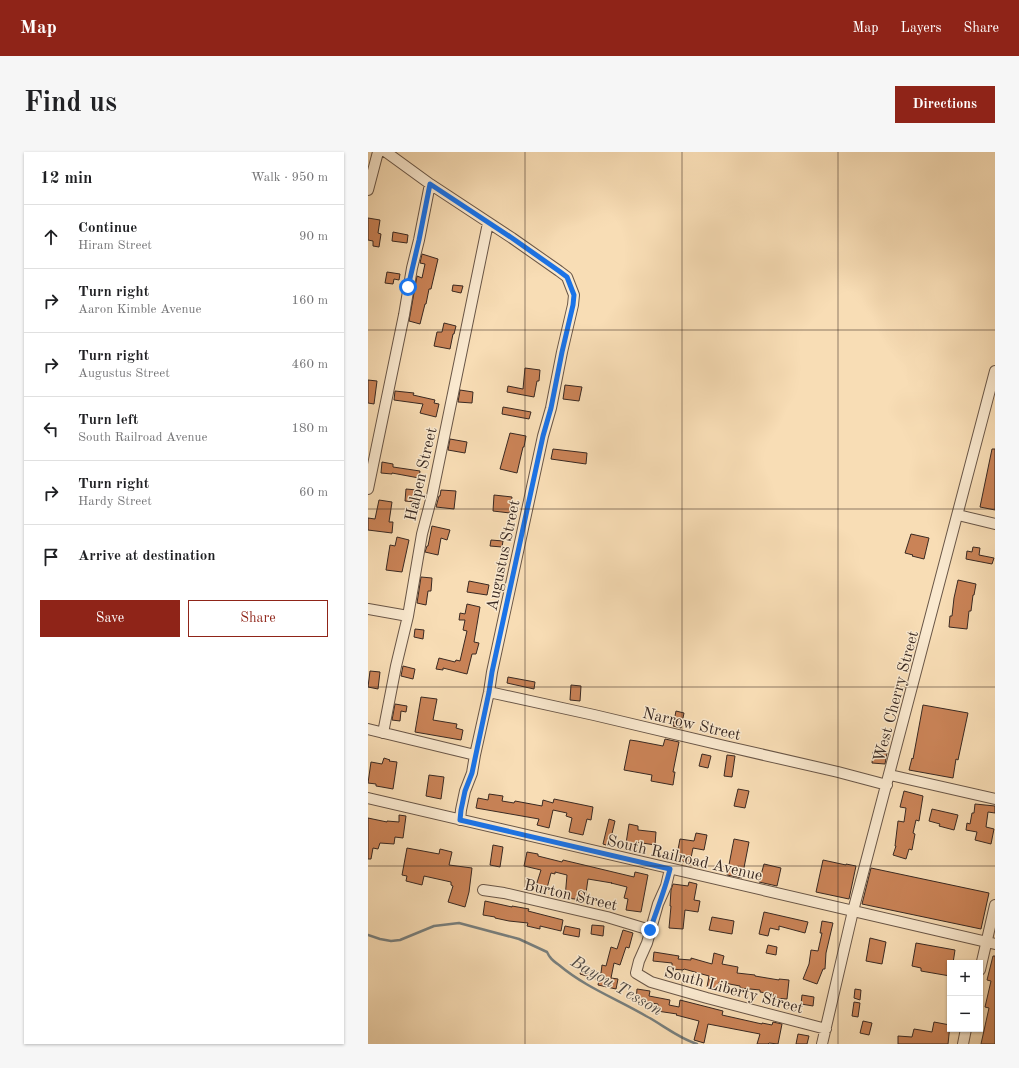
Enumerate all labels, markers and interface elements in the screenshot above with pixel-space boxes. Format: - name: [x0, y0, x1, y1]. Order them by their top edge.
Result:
- text: Map: [20, 19, 57, 38]
- text: Map: [853, 21, 879, 35]
- text: Layers: [901, 21, 942, 35]
- text: Share: [964, 21, 999, 35]
- button: Directions: [895, 86, 995, 123]
- text: Find us: [24, 90, 117, 118]
- text: 12 min: [40, 170, 93, 187]
- text: Walk · 950 m: [251, 171, 328, 184]
- text: Continue: [78, 221, 137, 236]
- icon: ahead: [40, 226, 62, 248]
- text: 90 m: [299, 230, 328, 243]
- text: Hiram Street: [78, 239, 152, 252]
- route start: [399, 278, 417, 296]
- text: Turn right: [78, 285, 149, 300]
- icon: right: [40, 290, 62, 312]
- text: 160 m: [291, 294, 328, 307]
- text: Aaron Kimble Avenue: [78, 303, 202, 316]
- text: Turn right: [78, 349, 149, 364]
- icon: right: [40, 354, 62, 376]
- text: 460 m: [291, 358, 328, 371]
- text: Augustus Street: [78, 367, 170, 380]
- text: Turn left: [78, 413, 138, 428]
- icon: left: [40, 418, 62, 440]
- text: 180 m: [291, 422, 328, 435]
- street label: Halpen Street: [403, 425, 441, 523]
- text: South Railroad Avenue: [78, 431, 207, 444]
- text: Turn right: [78, 477, 149, 492]
- icon: right: [40, 482, 62, 504]
- text: 60 m: [299, 486, 328, 499]
- text: Hardy Street: [78, 495, 152, 508]
- street label: Augustus Street: [484, 498, 524, 612]
- icon: arrive: [40, 546, 62, 568]
- text: Arrive at destination: [78, 549, 216, 564]
- button: Save: [40, 600, 180, 637]
- button: Share: [188, 600, 328, 637]
- street label: West Cherry Street: [872, 629, 922, 764]
- street label: Narrow Street: [641, 706, 743, 744]
- street label: South Railroad Avenue: [605, 833, 764, 885]
- street label: Burton Street: [522, 877, 619, 915]
- route end: [641, 921, 659, 939]
- water label: Bayou Tesson: [567, 953, 665, 1019]
- map controls: [947, 960, 983, 1032]
- button: +: [947, 960, 983, 996]
- street label: South Liberty Street: [662, 965, 805, 1017]
- button: −: [947, 996, 983, 1032]

